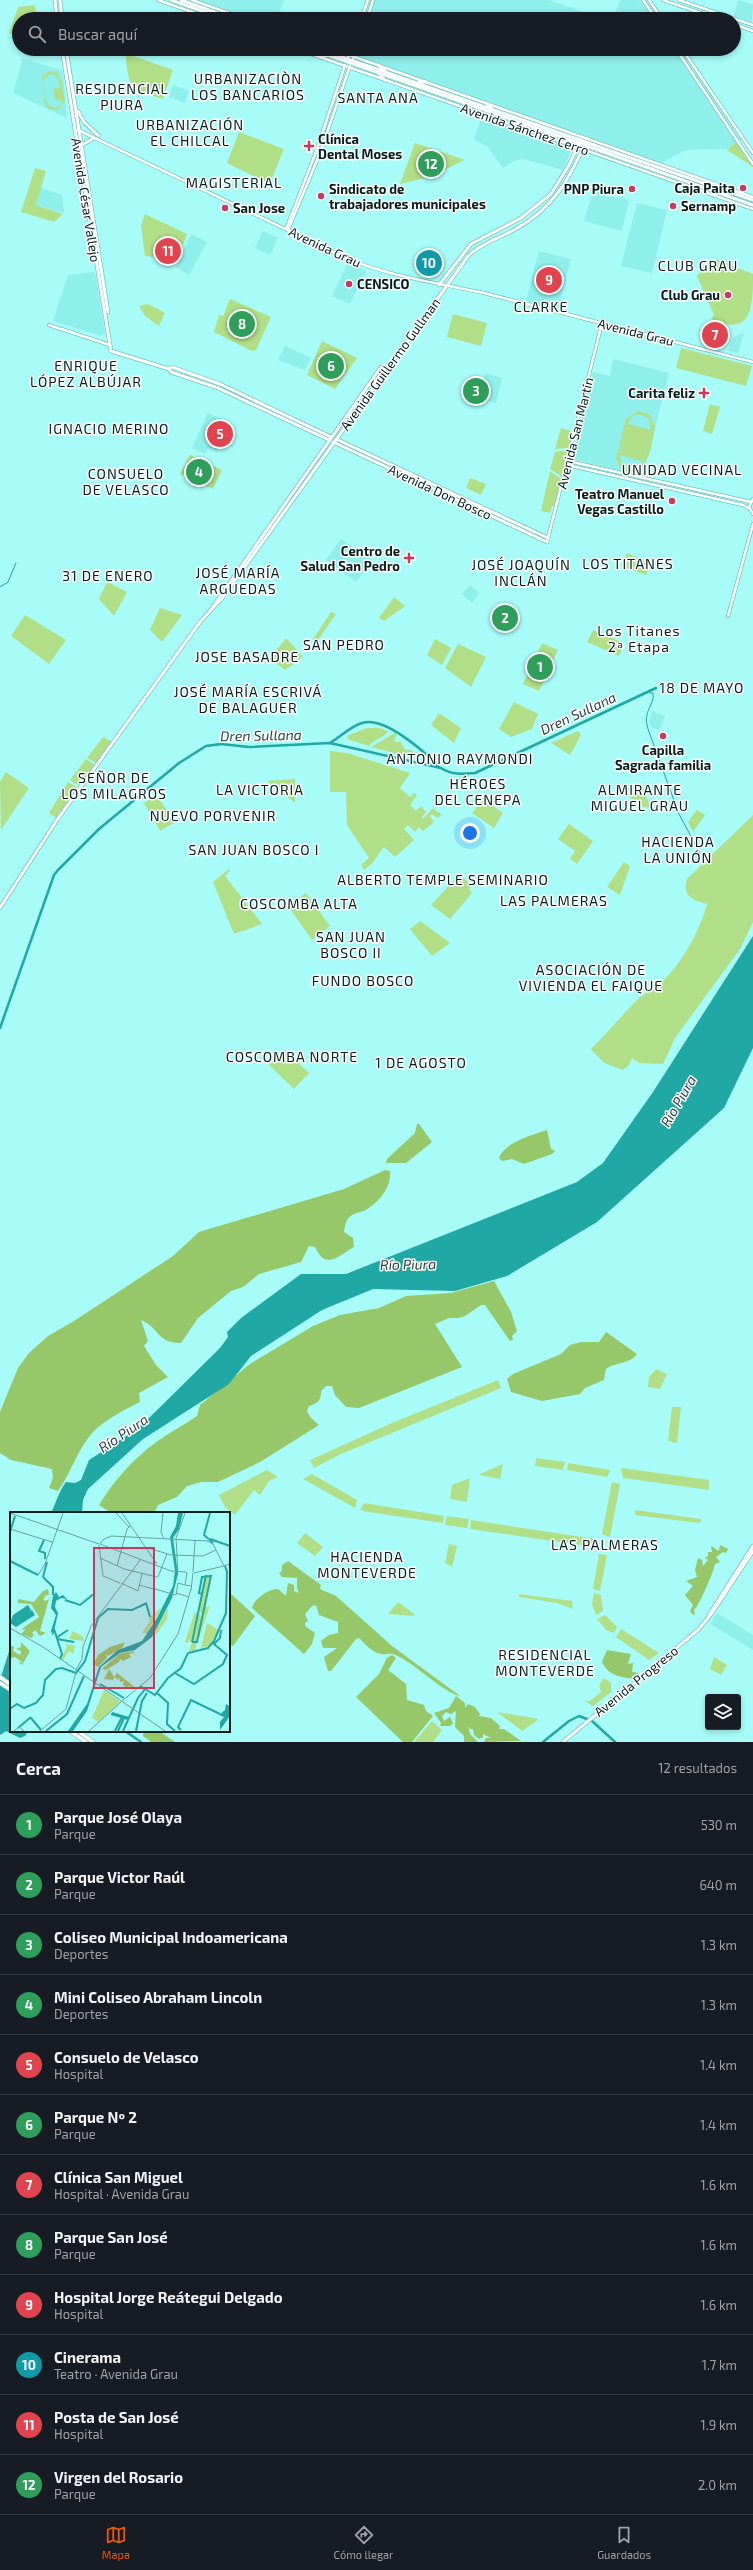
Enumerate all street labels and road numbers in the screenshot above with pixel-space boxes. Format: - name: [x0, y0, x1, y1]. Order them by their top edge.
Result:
- street label: Avenida Sánchez Cerro: [459, 100, 591, 158]
- street label: Avenida César Vallejo: [68, 137, 104, 263]
- street label: Avenida Grau: [286, 223, 364, 271]
- street label: Avenida Guillermo Gullman: [337, 295, 443, 433]
- street label: Avenida Grau: [596, 315, 676, 349]
- street label: Avenida San Martín: [553, 376, 597, 490]
- street label: Avenida Don Bosco: [386, 461, 494, 523]
- street label: Avenida Progreso: [591, 1642, 681, 1720]

